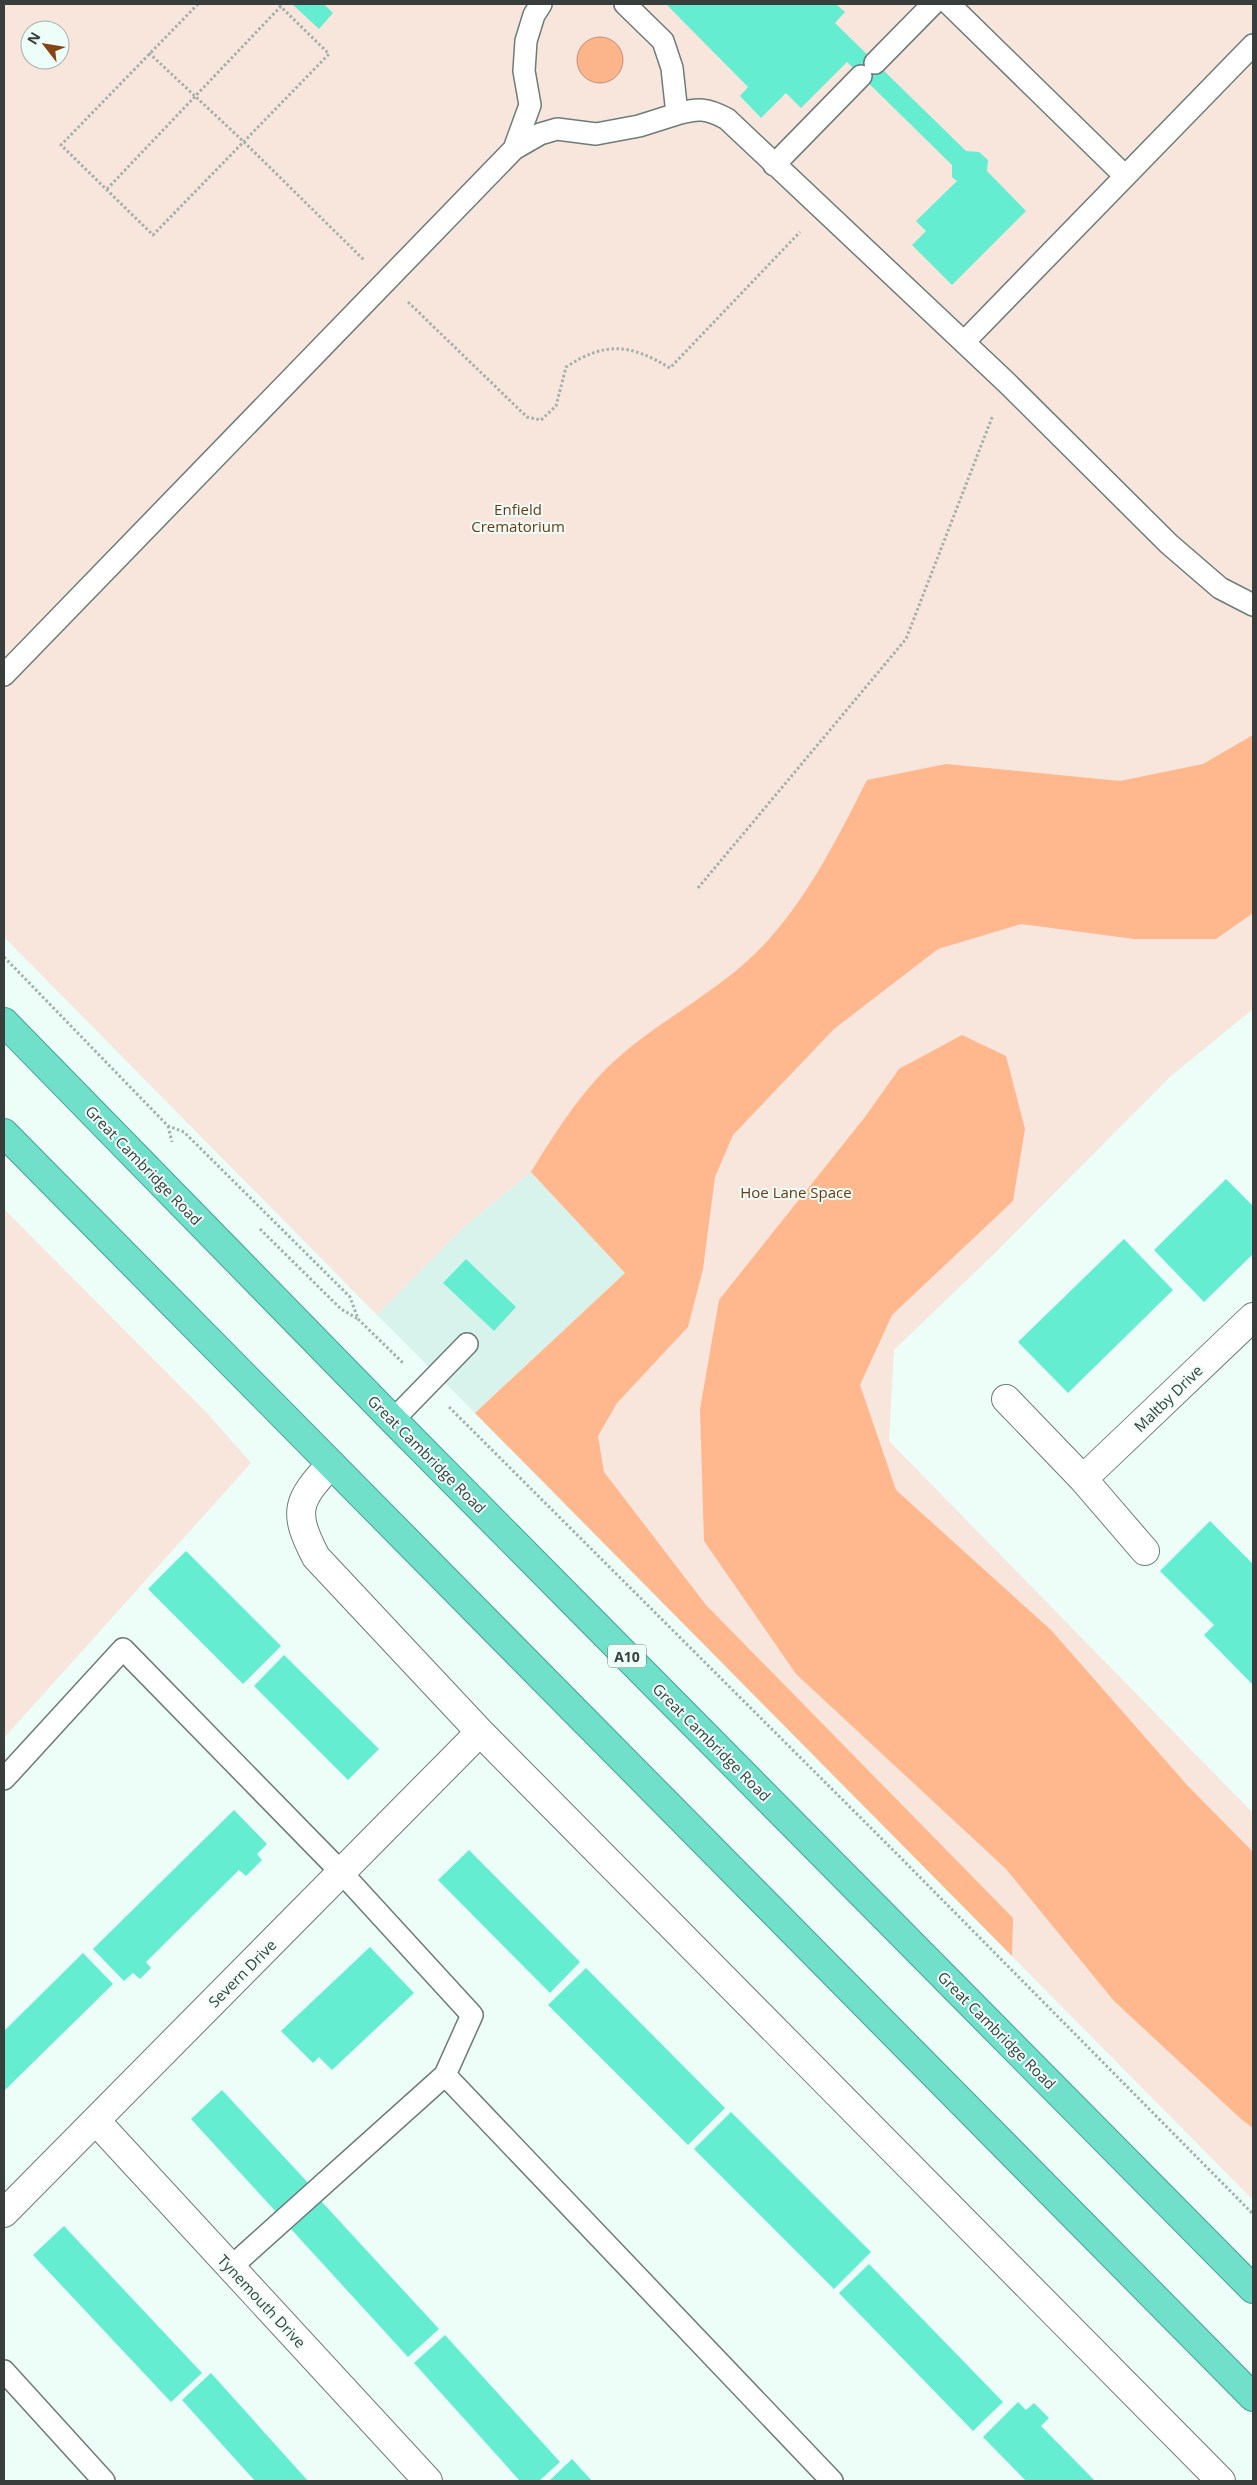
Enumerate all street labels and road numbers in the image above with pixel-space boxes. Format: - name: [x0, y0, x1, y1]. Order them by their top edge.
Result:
- street label: Great Cambridge Road: [81, 1101, 207, 1229]
- street label: Maltby Drive: [1129, 1360, 1207, 1436]
- street label: Great Cambridge Road: [364, 1391, 490, 1517]
- road number: A10: [608, 1644, 646, 1668]
- street label: Great Cambridge Road: [649, 1679, 775, 1805]
- street label: Severn Drive: [204, 1935, 280, 2011]
- street label: Great Cambridge Road: [934, 1967, 1060, 2093]
- street label: Tynemouth Drive: [214, 2250, 310, 2352]

